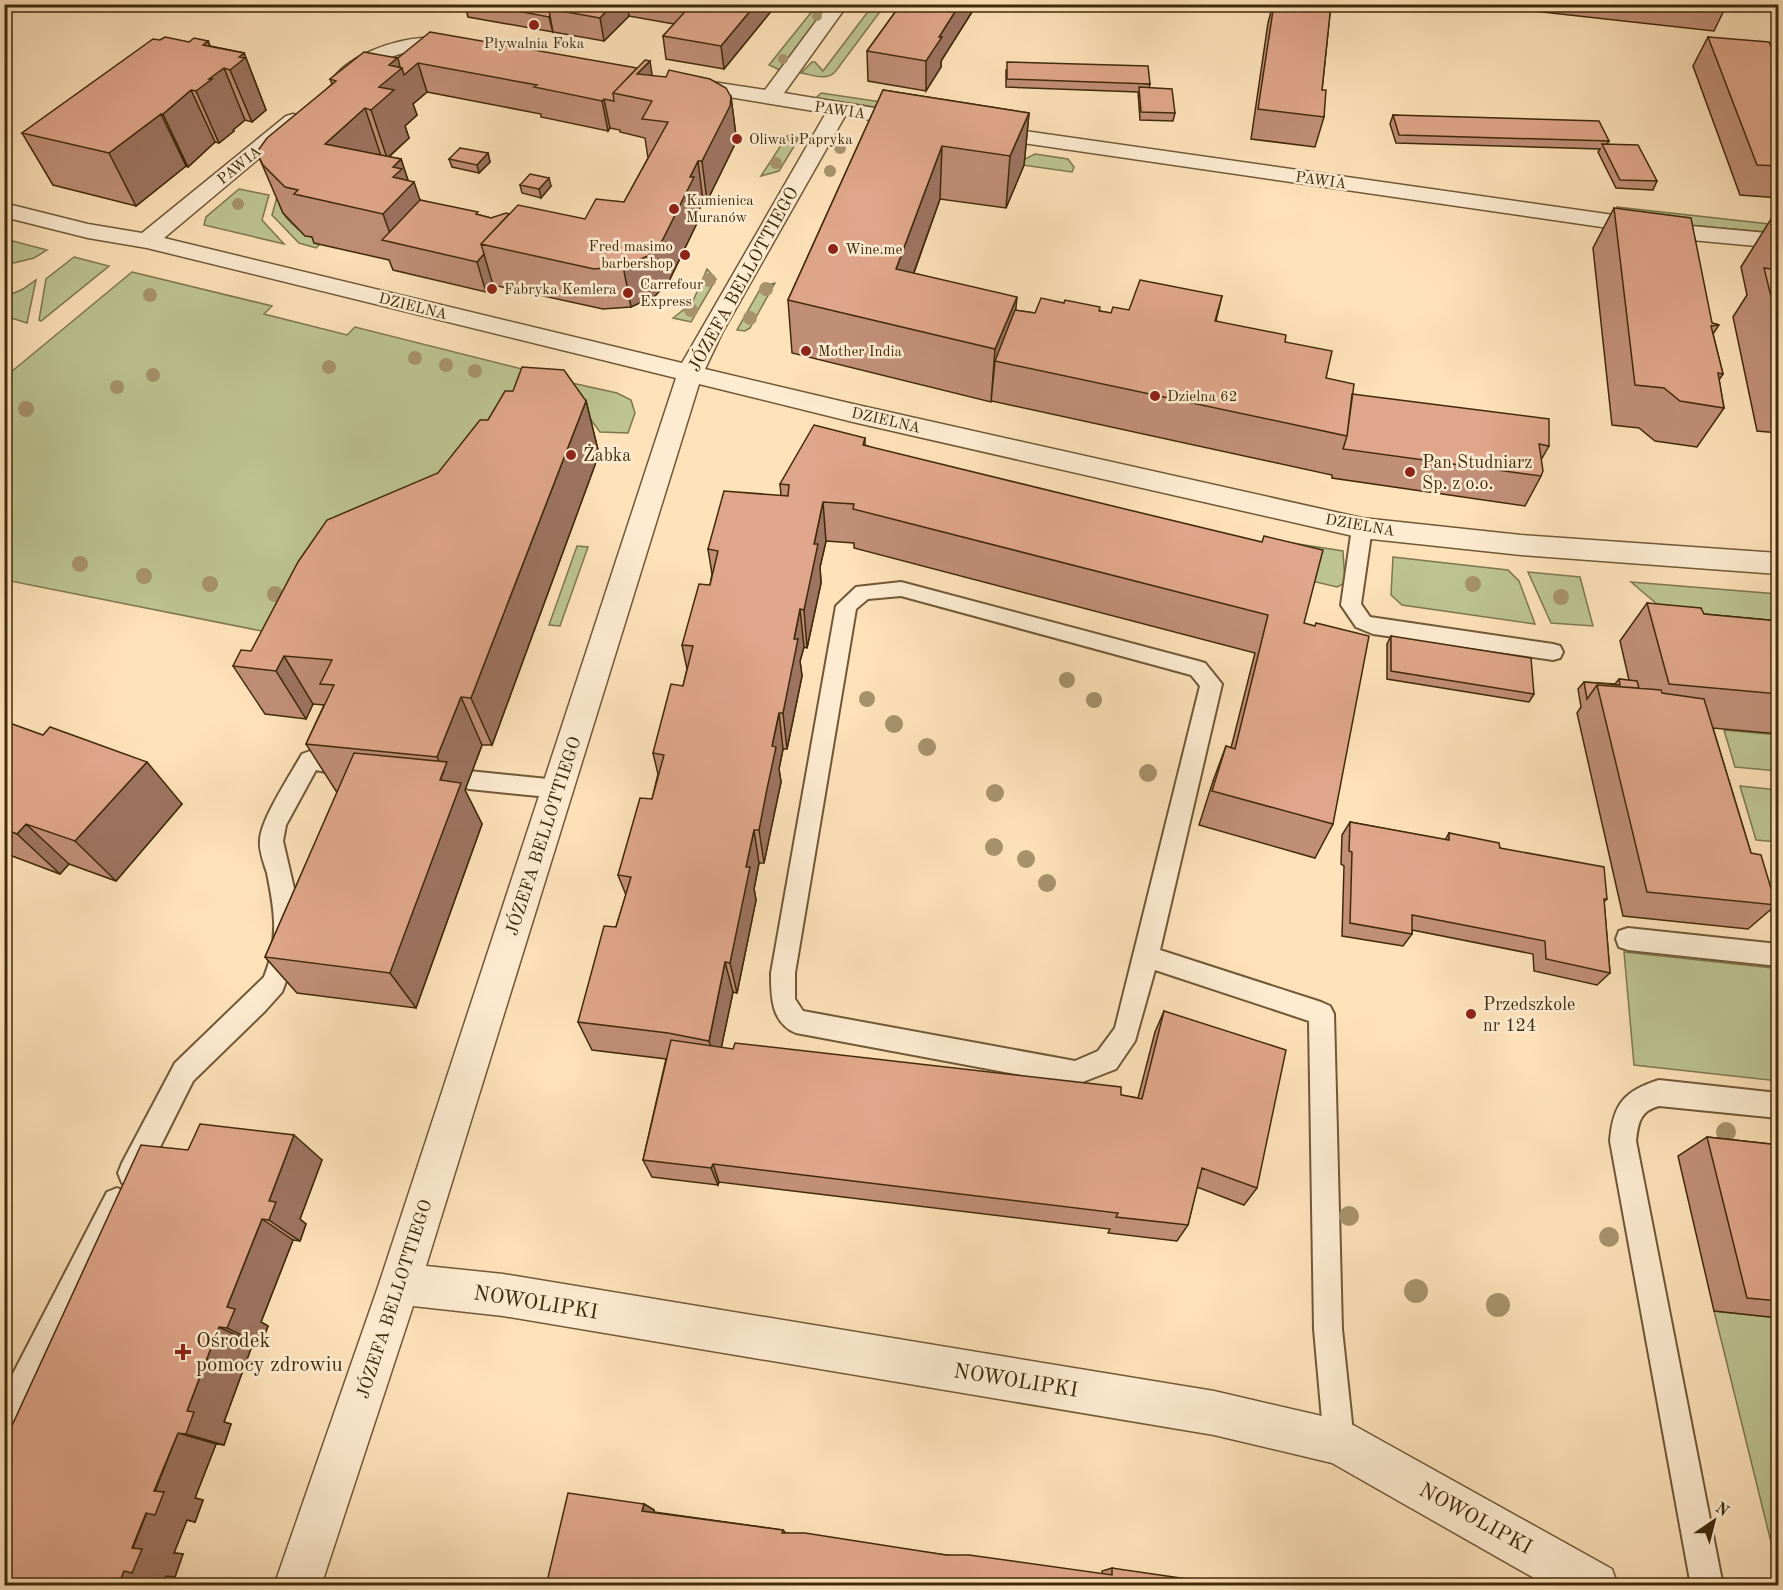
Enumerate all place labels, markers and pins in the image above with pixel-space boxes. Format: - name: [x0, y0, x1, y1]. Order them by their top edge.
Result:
- marker: Pływalnia Foka: [527, 18, 541, 32]
- place label: Pływalnia Foka: [484, 37, 585, 52]
- marker: Oliwa i Papryka: [730, 132, 744, 146]
- place label: Oliwa i Papryka: [749, 133, 853, 148]
- place label: Kamienica Muranów: [686, 194, 754, 226]
- marker: Kamienica Muranów: [667, 202, 681, 216]
- place label: Fred masimo barbershop: [589, 240, 673, 272]
- marker: Wine.me: [826, 242, 840, 256]
- place label: Wine.me: [845, 243, 903, 258]
- marker: Fred masimo barbershop: [678, 248, 692, 262]
- place label: Carrefour Express: [640, 278, 703, 310]
- marker: Fabryka Kemlera: [485, 282, 499, 296]
- place label: Fabryka Kemlera: [504, 283, 617, 298]
- marker: Carrefour Express: [621, 286, 635, 300]
- marker: Mother India: [799, 344, 813, 358]
- place label: Mother India: [818, 345, 903, 360]
- marker: Dzielna 62: [1148, 389, 1162, 403]
- place label: Dzielna 62: [1167, 390, 1237, 405]
- place label: Żabka: [583, 444, 631, 465]
- marker: Żabka: [564, 448, 578, 462]
- place label: Pan Studniarz Sp. z o.o.: [1422, 454, 1532, 493]
- marker: Pan Studniarz Sp. z o.o.: [1403, 465, 1417, 479]
- place label: Przedszkole nr 124: [1483, 996, 1575, 1035]
- marker: Przedszkole nr 124: [1464, 1007, 1478, 1021]
- place label: Ośrodek pomocy zdrowiu: [196, 1331, 343, 1376]
- marker: Ośrodek pomocy zdrowiu: [174, 1343, 192, 1361]

